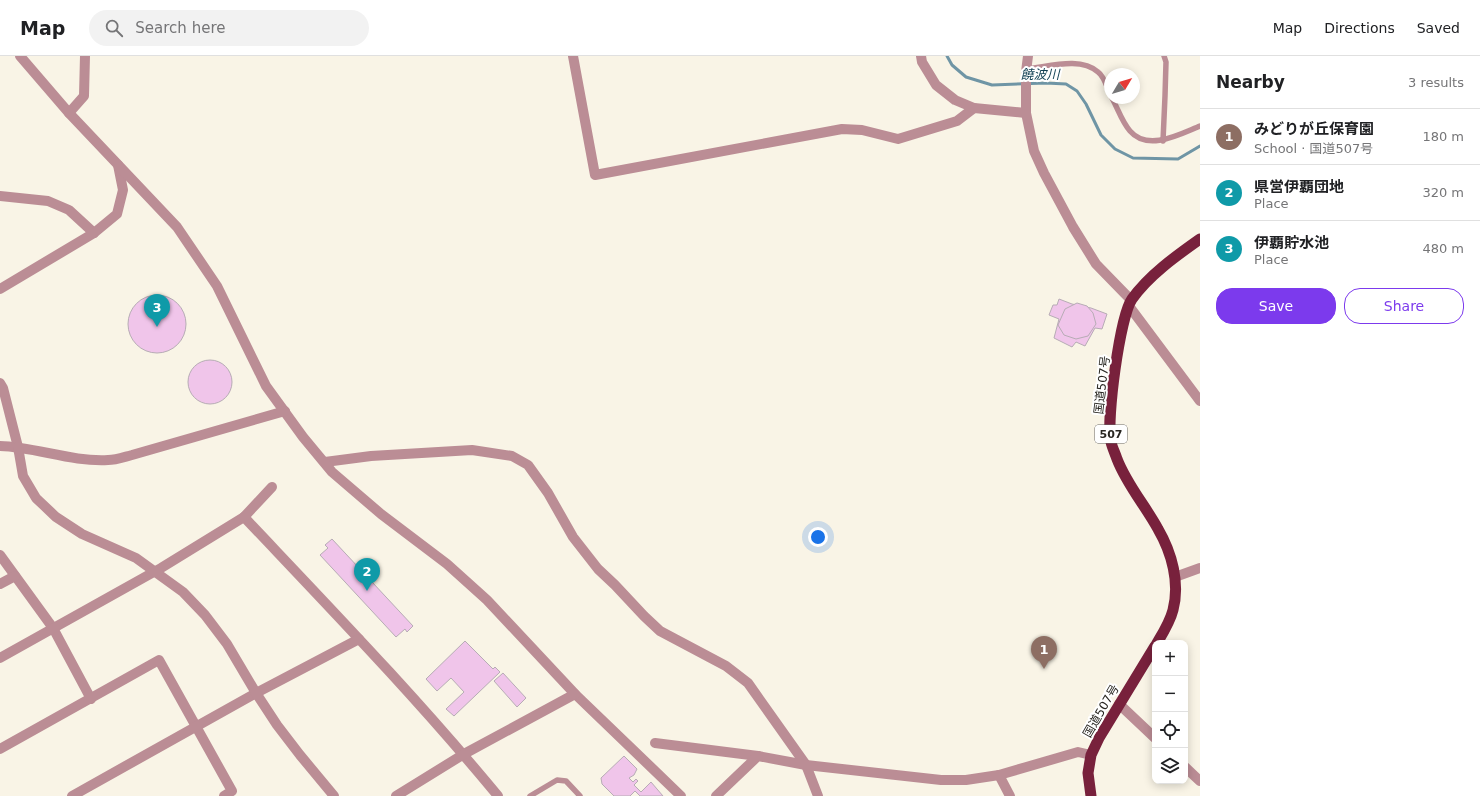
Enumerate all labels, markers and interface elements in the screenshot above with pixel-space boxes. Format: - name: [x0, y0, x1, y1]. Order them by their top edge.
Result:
- search box: [89, 10, 369, 46]
- text: Map: [20, 17, 65, 39]
- icon: search: [103, 17, 125, 39]
- text: Search here: [135, 19, 225, 37]
- text: Map: [1273, 20, 1302, 36]
- text: Directions: [1324, 20, 1395, 36]
- text: Saved: [1417, 20, 1460, 36]
- water label: 饒波川: [1020, 67, 1061, 82]
- north arrow: [1104, 68, 1140, 104]
- text: Nearby: [1216, 72, 1285, 92]
- text: 3 results: [1408, 75, 1464, 90]
- text: みどりが丘保育園: [1254, 120, 1374, 138]
- text: 1: [1224, 129, 1234, 144]
- text: 180 m: [1422, 129, 1464, 144]
- text: School · 国道507号: [1254, 141, 1373, 156]
- text: 県営伊覇団地: [1254, 178, 1344, 196]
- text: 2: [1224, 185, 1234, 200]
- text: 320 m: [1422, 185, 1464, 200]
- text: Place: [1254, 196, 1289, 211]
- text: 伊覇貯水池: [1254, 234, 1329, 252]
- text: 3: [1224, 241, 1234, 256]
- text: 480 m: [1422, 241, 1464, 256]
- text: Place: [1254, 252, 1289, 267]
- button: Save: [1216, 288, 1336, 324]
- button: Share: [1344, 288, 1464, 324]
- pin: 3: [144, 294, 170, 327]
- street label: 国道507号: [1091, 355, 1113, 415]
- road number: 507: [1095, 425, 1127, 443]
- your location: [808, 527, 828, 547]
- pin: 2: [354, 558, 380, 591]
- pin: 1: [1031, 636, 1057, 669]
- map controls: [1152, 640, 1188, 784]
- button: +: [1152, 640, 1188, 676]
- button: −: [1152, 676, 1188, 712]
- street label: 国道507号: [1080, 682, 1122, 740]
- button: locate: [1152, 712, 1188, 748]
- button: layers: [1152, 748, 1188, 784]

